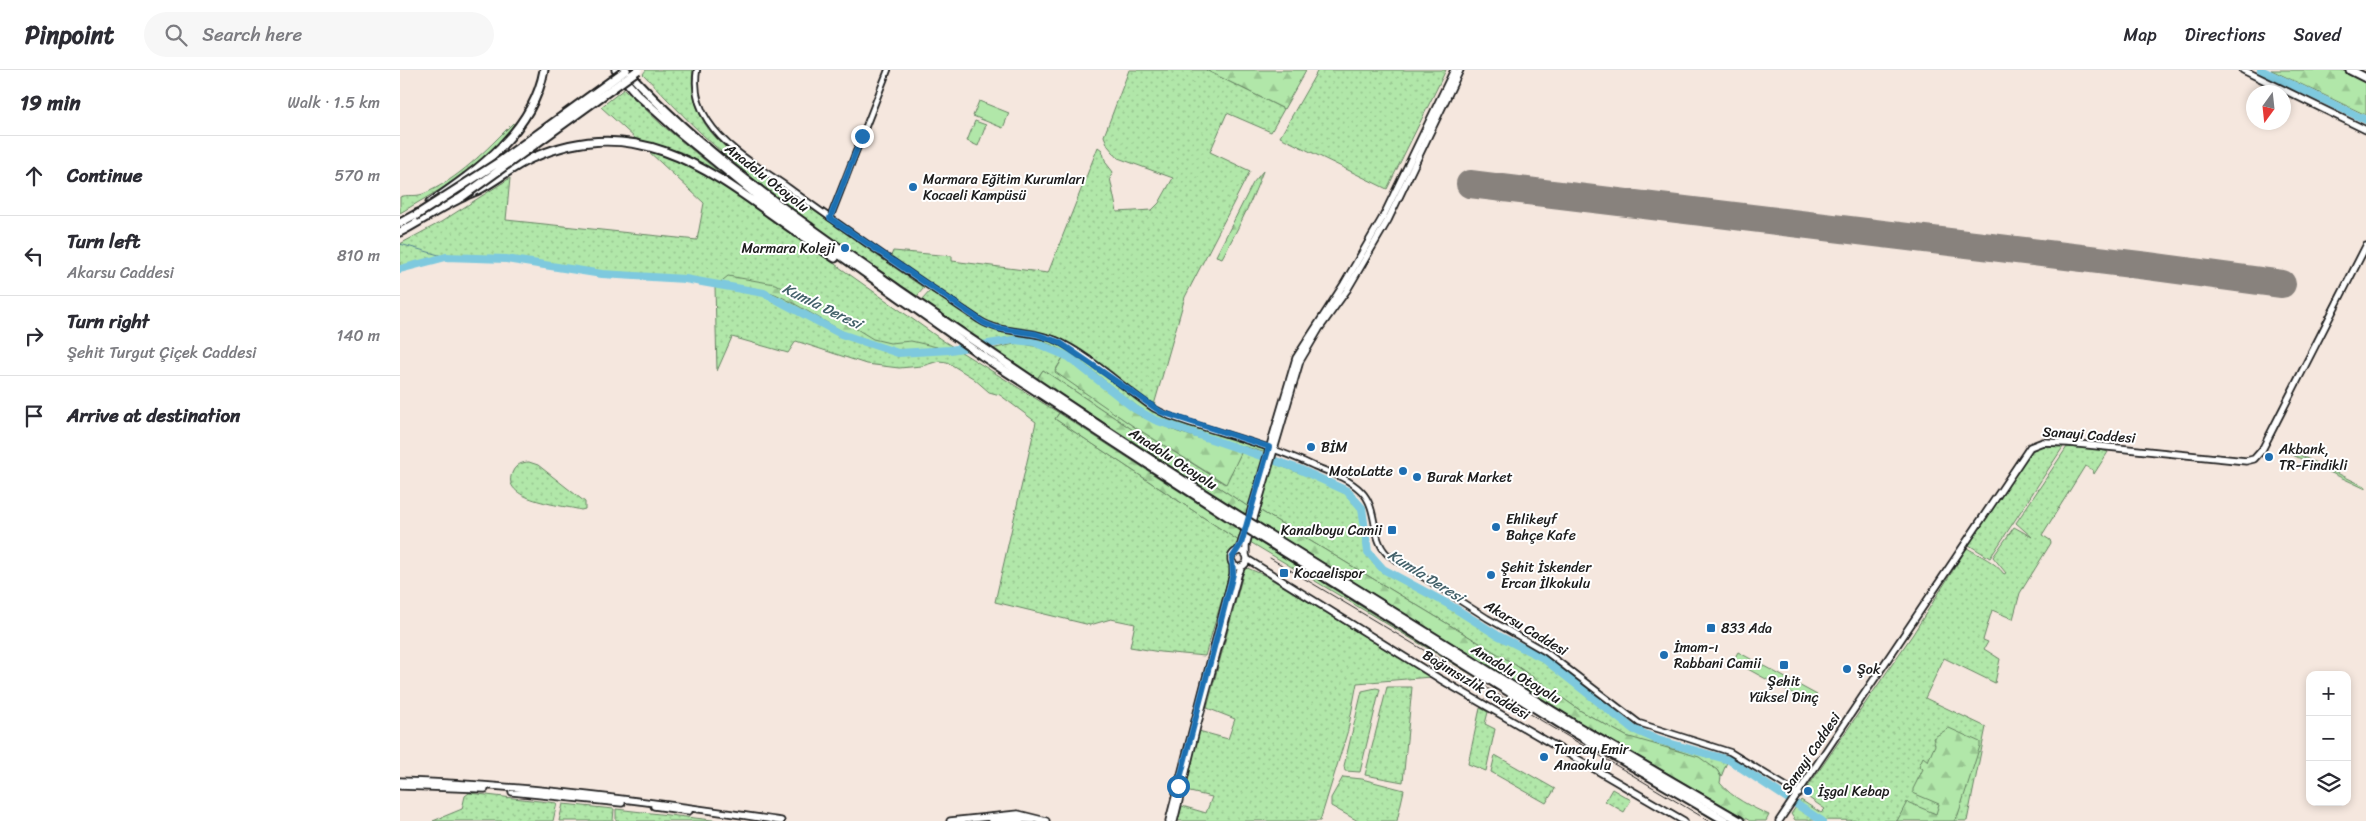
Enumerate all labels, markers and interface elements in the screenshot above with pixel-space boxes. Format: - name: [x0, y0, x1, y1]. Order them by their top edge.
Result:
- search box: [144, 12, 494, 57]
- text: Pinpoint: [25, 14, 114, 56]
- text: Search here: [202, 18, 302, 51]
- text: Map: [2124, 19, 2157, 51]
- text: Directions: [2185, 19, 2266, 51]
- text: Saved: [2294, 19, 2341, 51]
- icon: search: [162, 21, 190, 49]
- text: 19 min: [20, 84, 81, 122]
- north arrow: [2246, 85, 2291, 130]
- text: Walk · 1.5 km: [288, 88, 380, 117]
- route end: [851, 125, 874, 148]
- street label: Anadolu Otoyolu: [719, 136, 815, 219]
- text: Continue: [67, 159, 143, 192]
- text: 570 m: [335, 161, 380, 190]
- icon: ahead: [20, 162, 48, 190]
- place label: Marmara Eğitim Kurumları Kocaeli Kampüsü: [923, 167, 1085, 208]
- marker: Marmara Eğitim Kurumları Kocaeli Kampüsü: [907, 181, 919, 193]
- text: Turn left: [67, 225, 140, 258]
- place label: Marmara Koleji: [741, 236, 836, 261]
- text: 810 m: [337, 241, 380, 270]
- icon: left: [20, 242, 48, 270]
- marker: Marmara Koleji: [839, 242, 851, 254]
- text: Akarsu Caddesi: [67, 258, 174, 287]
- water label: Kumla Deresi: [778, 276, 869, 338]
- text: Turn right: [67, 305, 149, 338]
- text: 140 m: [337, 321, 380, 350]
- icon: right: [20, 322, 48, 350]
- text: Şehit Turgut Çiçek Caddesi: [67, 338, 256, 367]
- text: Arrive at destination: [67, 399, 240, 432]
- icon: arrive: [20, 402, 48, 430]
- street label: Sanayi Caddesi: [2042, 419, 2137, 451]
- street label: Anadolu Otoyolu: [1123, 420, 1223, 497]
- place label: BİM: [1321, 435, 1347, 460]
- place label: Akbank, TR-Findikli: [2278, 437, 2348, 478]
- marker: BİM: [1305, 441, 1317, 453]
- marker: Akbank, TR-Findikli: [2263, 451, 2275, 463]
- place label: MotoLatte: [1329, 459, 1393, 484]
- marker: MotoLatte: [1397, 465, 1409, 477]
- place label: Burak Market: [1427, 465, 1513, 490]
- marker: Burak Market: [1411, 471, 1423, 483]
- place label: Ehlikeyf Bahçe Kafe: [1506, 507, 1576, 548]
- place label: Kanalboyu Camii: [1281, 518, 1383, 543]
- marker: Ehlikeyf Bahçe Kafe: [1490, 521, 1502, 533]
- marker: Kanalboyu Camii: [1386, 524, 1398, 536]
- water label: Kumla Deresi: [1383, 542, 1472, 611]
- place label: Şehit İskender Ercan İlkokulu: [1501, 555, 1593, 596]
- place label: Kocaelispor: [1294, 561, 1365, 586]
- marker: Kocaelispor: [1278, 567, 1290, 579]
- marker: Şehit İskender Ercan İlkokulu: [1485, 569, 1497, 581]
- street label: Akarsu Caddesi: [1479, 593, 1574, 663]
- place label: 833 Ada: [1721, 616, 1772, 641]
- marker: 833 Ada: [1705, 622, 1717, 634]
- place label: İmam-ı Rabbani Camii: [1673, 635, 1762, 676]
- street label: Anadolu Otoyolu: [1465, 637, 1566, 711]
- street label: Bağımsızlık Caddesi: [1418, 643, 1535, 728]
- marker: İmam-ı Rabbani Camii: [1658, 649, 1670, 661]
- place label: Şok: [1857, 657, 1881, 682]
- marker: Şehit Yüksel Dinç: [1778, 659, 1790, 671]
- marker: Şok: [1841, 663, 1853, 675]
- place label: Şehit Yüksel Dinç: [1749, 669, 1819, 710]
- map controls: [2306, 671, 2351, 806]
- button: +: [2306, 671, 2351, 716]
- street label: Sanayi Caddesi: [1775, 706, 1848, 799]
- button: −: [2306, 716, 2351, 761]
- place label: Tuncay Emir Anaokulu: [1553, 737, 1630, 778]
- marker: Tuncay Emir Anaokulu: [1538, 751, 1550, 763]
- button: layers: [2306, 761, 2351, 806]
- route start: [1167, 775, 1190, 798]
- place label: İşgal Kebap: [1817, 779, 1890, 804]
- marker: İşgal Kebap: [1802, 785, 1814, 797]

